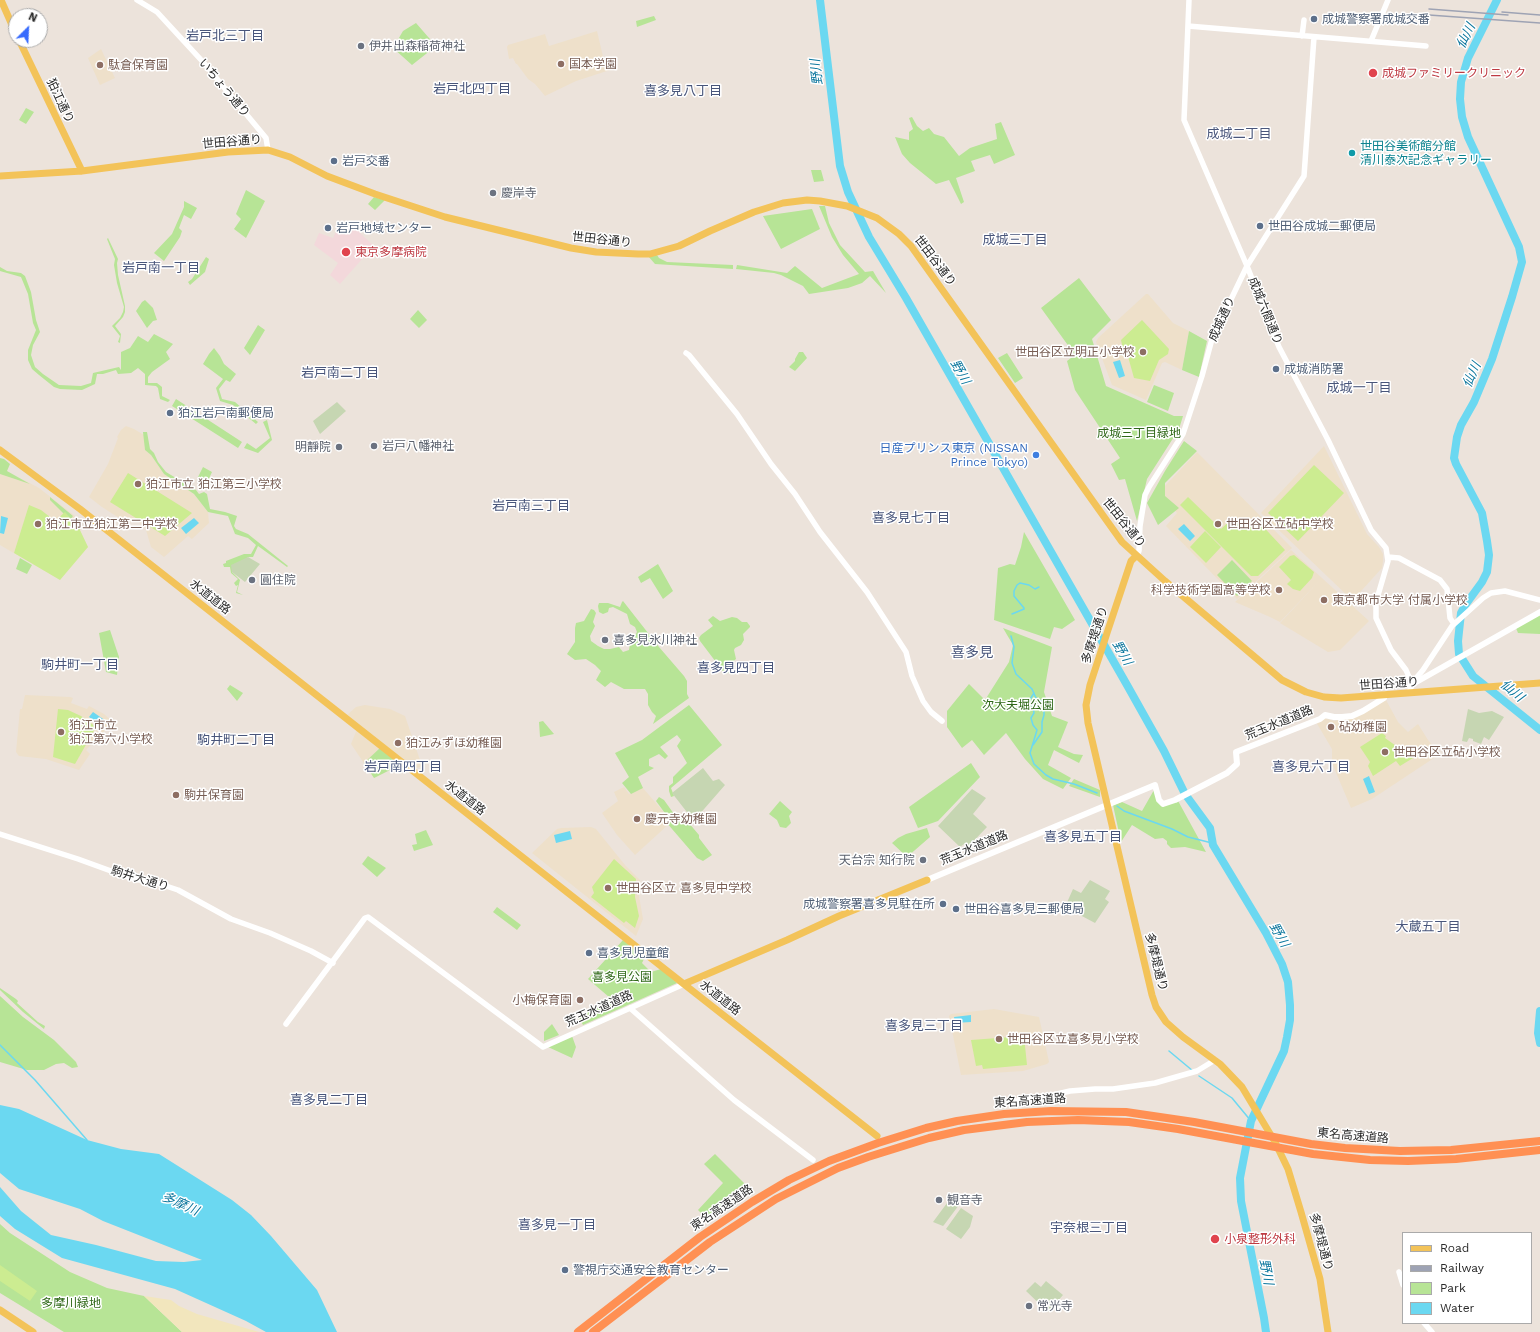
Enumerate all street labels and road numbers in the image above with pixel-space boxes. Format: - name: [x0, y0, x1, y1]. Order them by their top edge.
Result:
- street label: いちょう通り: [195, 56, 253, 120]
- street label: 狛江通り: [43, 76, 77, 126]
- street label: 世田谷通り: [201, 132, 263, 152]
- street label: 世田谷通り: [571, 230, 633, 250]
- street label: 世田谷通り: [911, 233, 959, 289]
- street label: 成城六間通り: [1245, 275, 1285, 347]
- street label: 成城通り: [1206, 294, 1238, 344]
- street label: 世田谷通り: [1100, 495, 1148, 551]
- street label: 水道道路: [187, 577, 233, 617]
- street label: 多摩堤通り: [1079, 604, 1111, 666]
- street label: 世田谷通り: [1359, 675, 1419, 693]
- street label: 荒玉水道道路: [1243, 703, 1315, 743]
- street label: 水道道路: [442, 778, 488, 818]
- street label: 荒玉水道道路: [938, 828, 1010, 868]
- street label: 駒井大通り: [109, 863, 171, 895]
- street label: 多摩堤通り: [1142, 931, 1170, 993]
- street label: 水道道路: [697, 978, 743, 1018]
- street label: 荒玉水道道路: [563, 988, 635, 1030]
- street label: 東名高速道路: [994, 1091, 1066, 1111]
- street label: 東名高速道路: [1317, 1126, 1389, 1146]
- street label: 東名高速道路: [688, 1182, 756, 1234]
- street label: 多摩堤通り: [1306, 1211, 1336, 1273]

